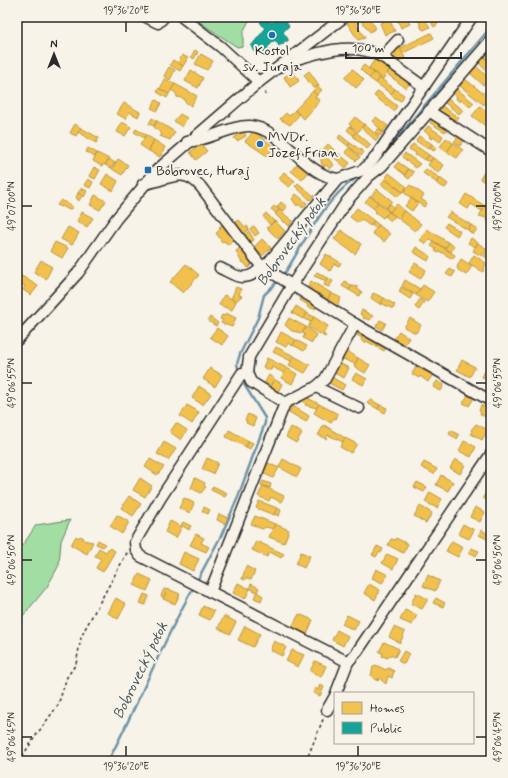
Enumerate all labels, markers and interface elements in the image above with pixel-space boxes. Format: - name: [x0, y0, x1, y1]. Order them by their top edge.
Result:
- text: 19°36'20"E: [103, 4, 149, 18]
- text: 19°36'30"E: [335, 4, 381, 18]
- marker: Kostol sv. Juraja: [267, 30, 277, 40]
- north arrow: [34, 34, 74, 74]
- scale bar: [346, 34, 461, 60]
- text: N: [50, 38, 58, 52]
- text: 100 m: [352, 41, 384, 57]
- place label: Kostol sv. Juraja: [242, 42, 302, 76]
- place label: MVDr. Jozef Frian: [268, 128, 339, 162]
- marker: MVDr. Jozef Frian: [255, 139, 265, 149]
- place label: Bobrovec, Huraj: [156, 162, 250, 180]
- marker: Bobrovec, Huraj: [143, 165, 153, 175]
- text: 49°07'00"N: [5, 181, 19, 231]
- text: 49°07'00"N: [491, 181, 505, 231]
- water label: Bobrovecký potok: [253, 193, 331, 290]
- text: 49°06'55"N: [5, 358, 19, 408]
- text: 49°06'55"N: [491, 358, 505, 408]
- text: 49°06'50"N: [5, 534, 19, 585]
- text: 49°06'50"N: [491, 534, 505, 585]
- water label: Bobrovecký potok: [109, 618, 173, 722]
- legend: [334, 692, 474, 744]
- text: Homes: [370, 701, 405, 717]
- text: 49°06'45"N: [5, 712, 19, 762]
- text: 49°06'45"N: [491, 712, 505, 762]
- text: Public: [370, 721, 402, 737]
- text: 19°36'20"E: [103, 760, 149, 774]
- text: 19°36'30"E: [335, 760, 381, 774]

